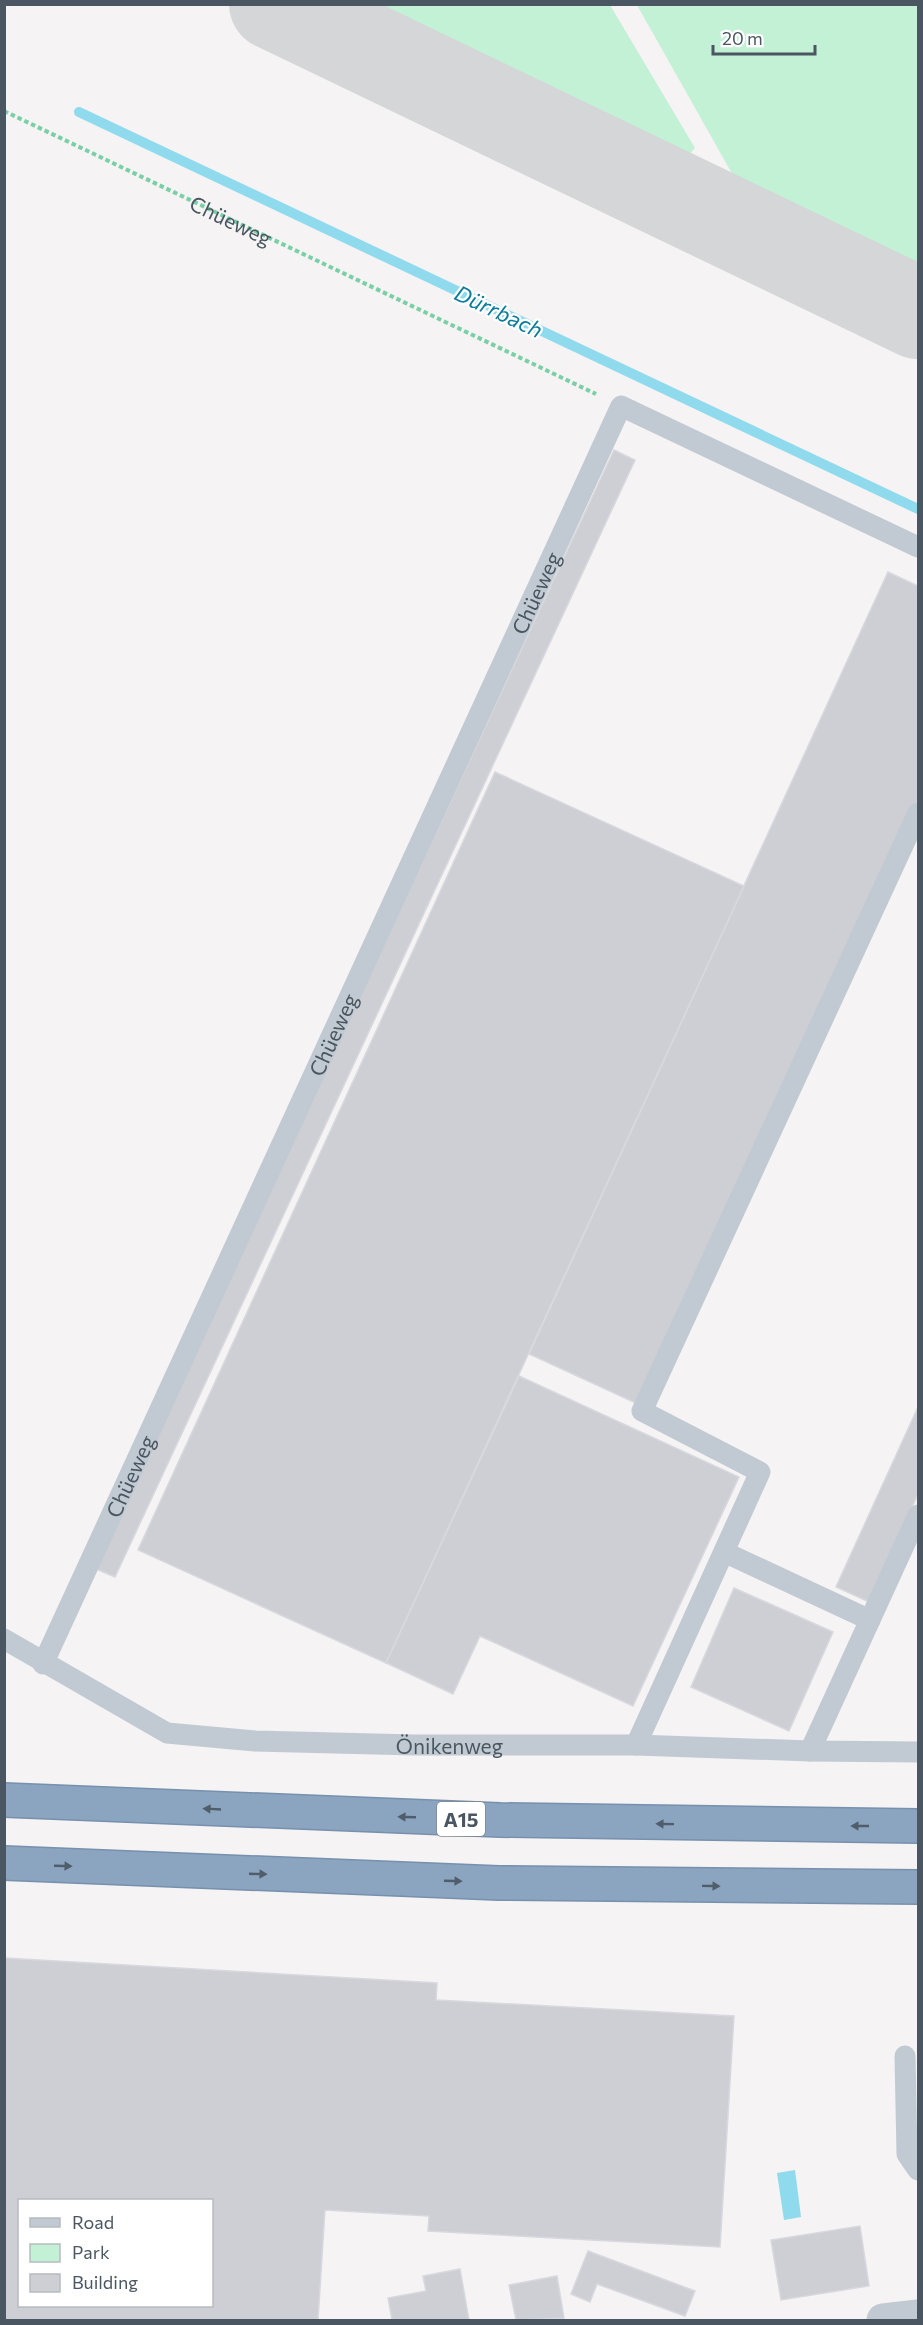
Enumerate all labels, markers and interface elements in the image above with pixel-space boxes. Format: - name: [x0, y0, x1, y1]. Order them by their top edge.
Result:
- scale bar: [713, 18, 815, 56]
- text: 20 m: [722, 27, 763, 49]
- street label: Chüeweg: [186, 189, 276, 250]
- water label: Dürrbach: [451, 279, 547, 343]
- street label: Chüeweg: [506, 548, 565, 638]
- street label: Chüeweg: [303, 989, 362, 1079]
- street label: Chüeweg: [100, 1431, 159, 1521]
- street label: Önikenweg: [395, 1732, 503, 1758]
- road number: A15: [437, 1802, 485, 1836]
- one-way arrow: [203, 1805, 222, 1814]
- one-way arrow: [398, 1812, 417, 1822]
- one-way arrow: [656, 1819, 675, 1829]
- one-way arrow: [851, 1821, 870, 1831]
- one-way arrow: [53, 1862, 72, 1871]
- one-way arrow: [248, 1870, 267, 1879]
- one-way arrow: [443, 1877, 462, 1886]
- one-way arrow: [701, 1881, 720, 1891]
- legend: [18, 2199, 213, 2307]
- text: Road: [72, 2211, 114, 2233]
- text: Park: [72, 2241, 110, 2263]
- text: Building: [72, 2271, 138, 2293]

